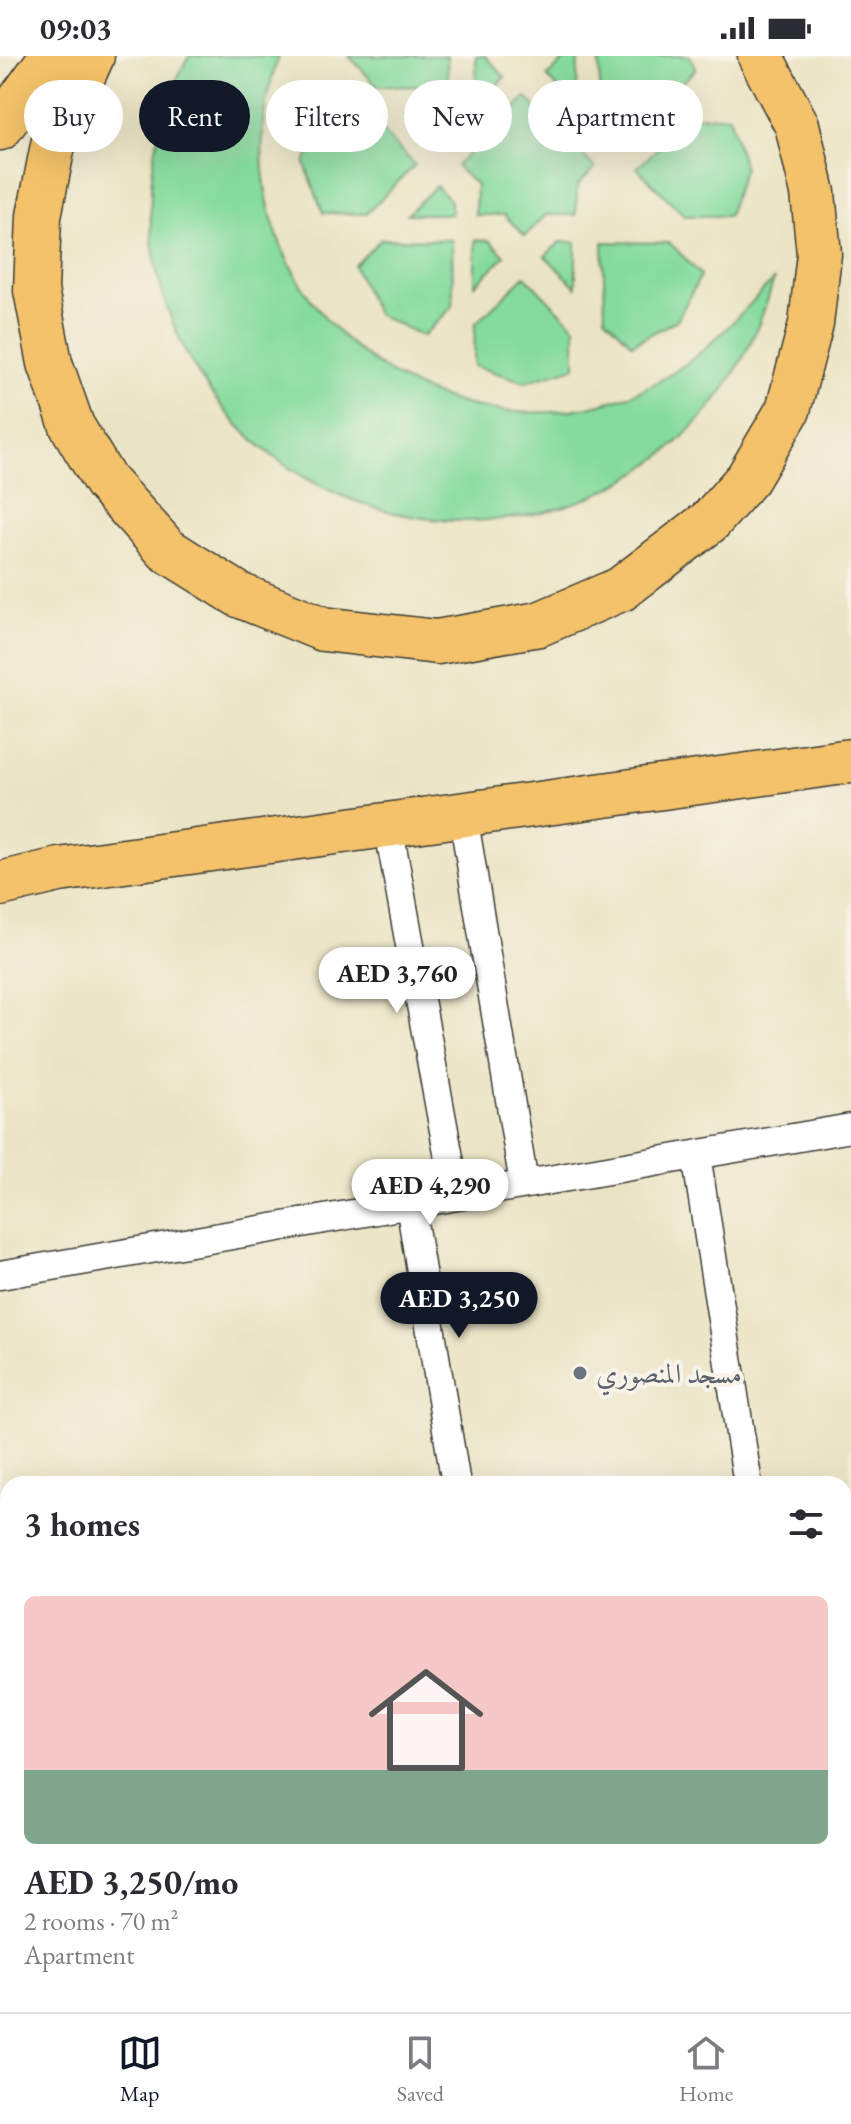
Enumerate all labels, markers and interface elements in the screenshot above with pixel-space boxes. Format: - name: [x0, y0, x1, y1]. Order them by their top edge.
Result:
- text: 09:03: [40, 9, 112, 48]
- chip: Buy: [24, 80, 123, 152]
- chip: Rent: [139, 80, 250, 152]
- chip: Filters: [266, 80, 388, 152]
- chip: New: [404, 80, 512, 152]
- chip: Apartment: [528, 80, 703, 152]
- pin: AED 3,760: [305, 947, 489, 1015]
- text: AED 3,760: [337, 956, 457, 990]
- pin: AED 4,290: [338, 1159, 522, 1227]
- text: AED 4,290: [370, 1168, 490, 1202]
- pin: AED 3,250: [367, 1272, 551, 1340]
- text: AED 3,250: [399, 1281, 519, 1315]
- place label: مسجد المنصوري: [596, 1355, 742, 1396]
- marker: مسجد المنصوري: [571, 1364, 589, 1382]
- text: 3 homes: [24, 1502, 140, 1546]
- icon: filters: [784, 1502, 828, 1546]
- icon: home: [354, 1648, 498, 1792]
- text: AED 3,250/mo: [24, 1860, 238, 1904]
- text: 2 rooms · 70 m²: [24, 1904, 179, 1938]
- text: Apartment: [24, 1938, 134, 1972]
- tab: Map: [118, 2031, 162, 2108]
- tab: Saved: [397, 2031, 444, 2108]
- tab: Home: [679, 2031, 733, 2108]

